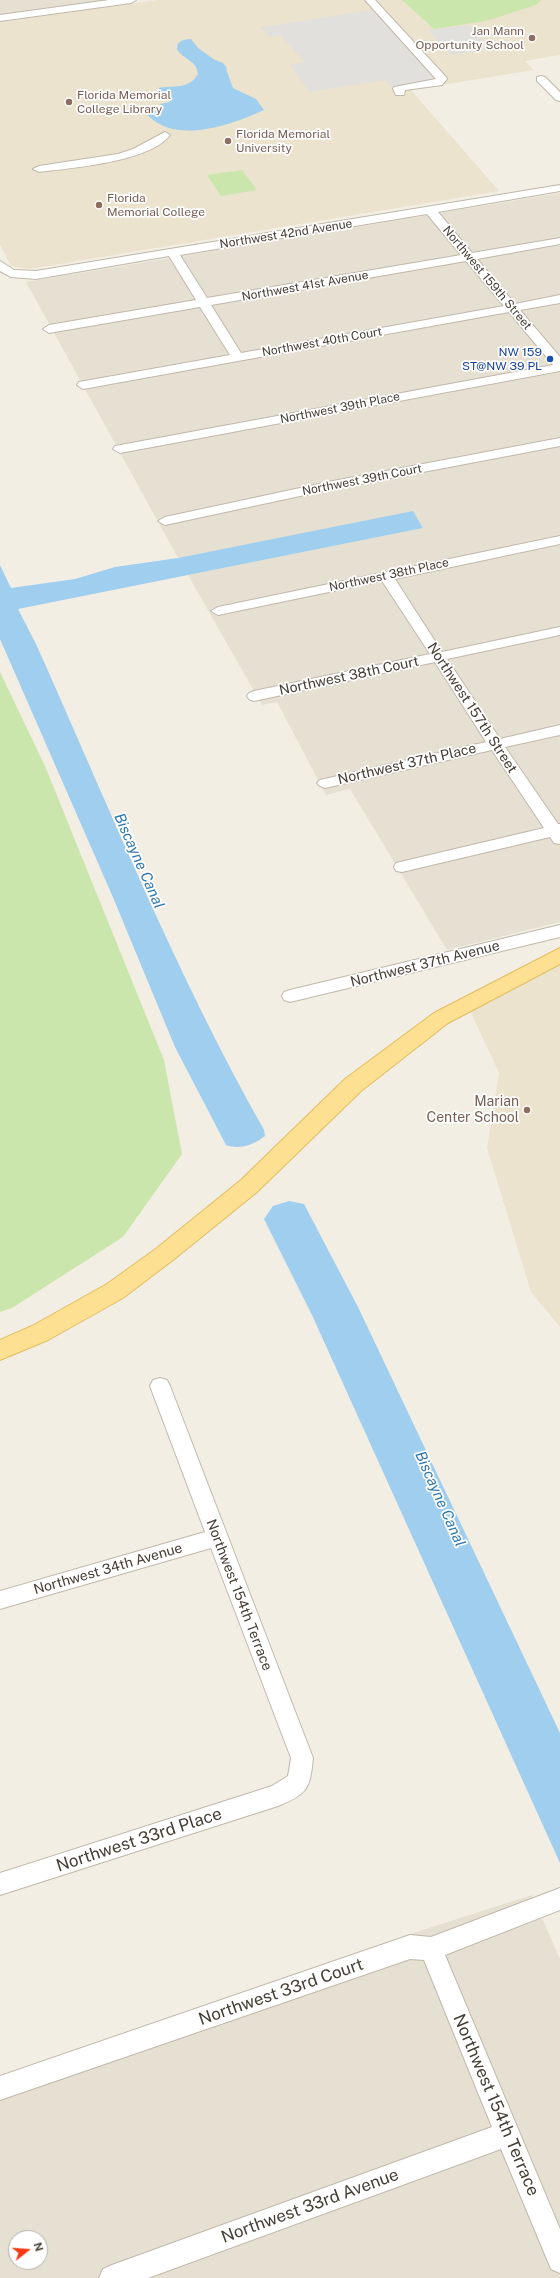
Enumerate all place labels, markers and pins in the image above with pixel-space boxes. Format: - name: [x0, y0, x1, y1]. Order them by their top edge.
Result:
- place label: Jan Mann Opportunity School: [416, 24, 524, 52]
- marker: Jan Mann Opportunity School: [527, 33, 537, 43]
- place label: Florida Memorial College Library: [77, 88, 171, 116]
- marker: Florida Memorial College Library: [64, 97, 74, 107]
- place label: Florida Memorial University: [236, 127, 330, 155]
- marker: Florida Memorial University: [223, 136, 233, 146]
- place label: Florida Memorial College: [107, 191, 205, 219]
- marker: Florida Memorial College: [94, 200, 104, 210]
- place label: NW 159 ST@NW 39 PL: [462, 345, 542, 373]
- marker: NW 159 ST@NW 39 PL: [545, 354, 555, 364]
- place label: Marian Center School: [427, 1094, 519, 1126]
- marker: Marian Center School: [522, 1105, 532, 1115]

